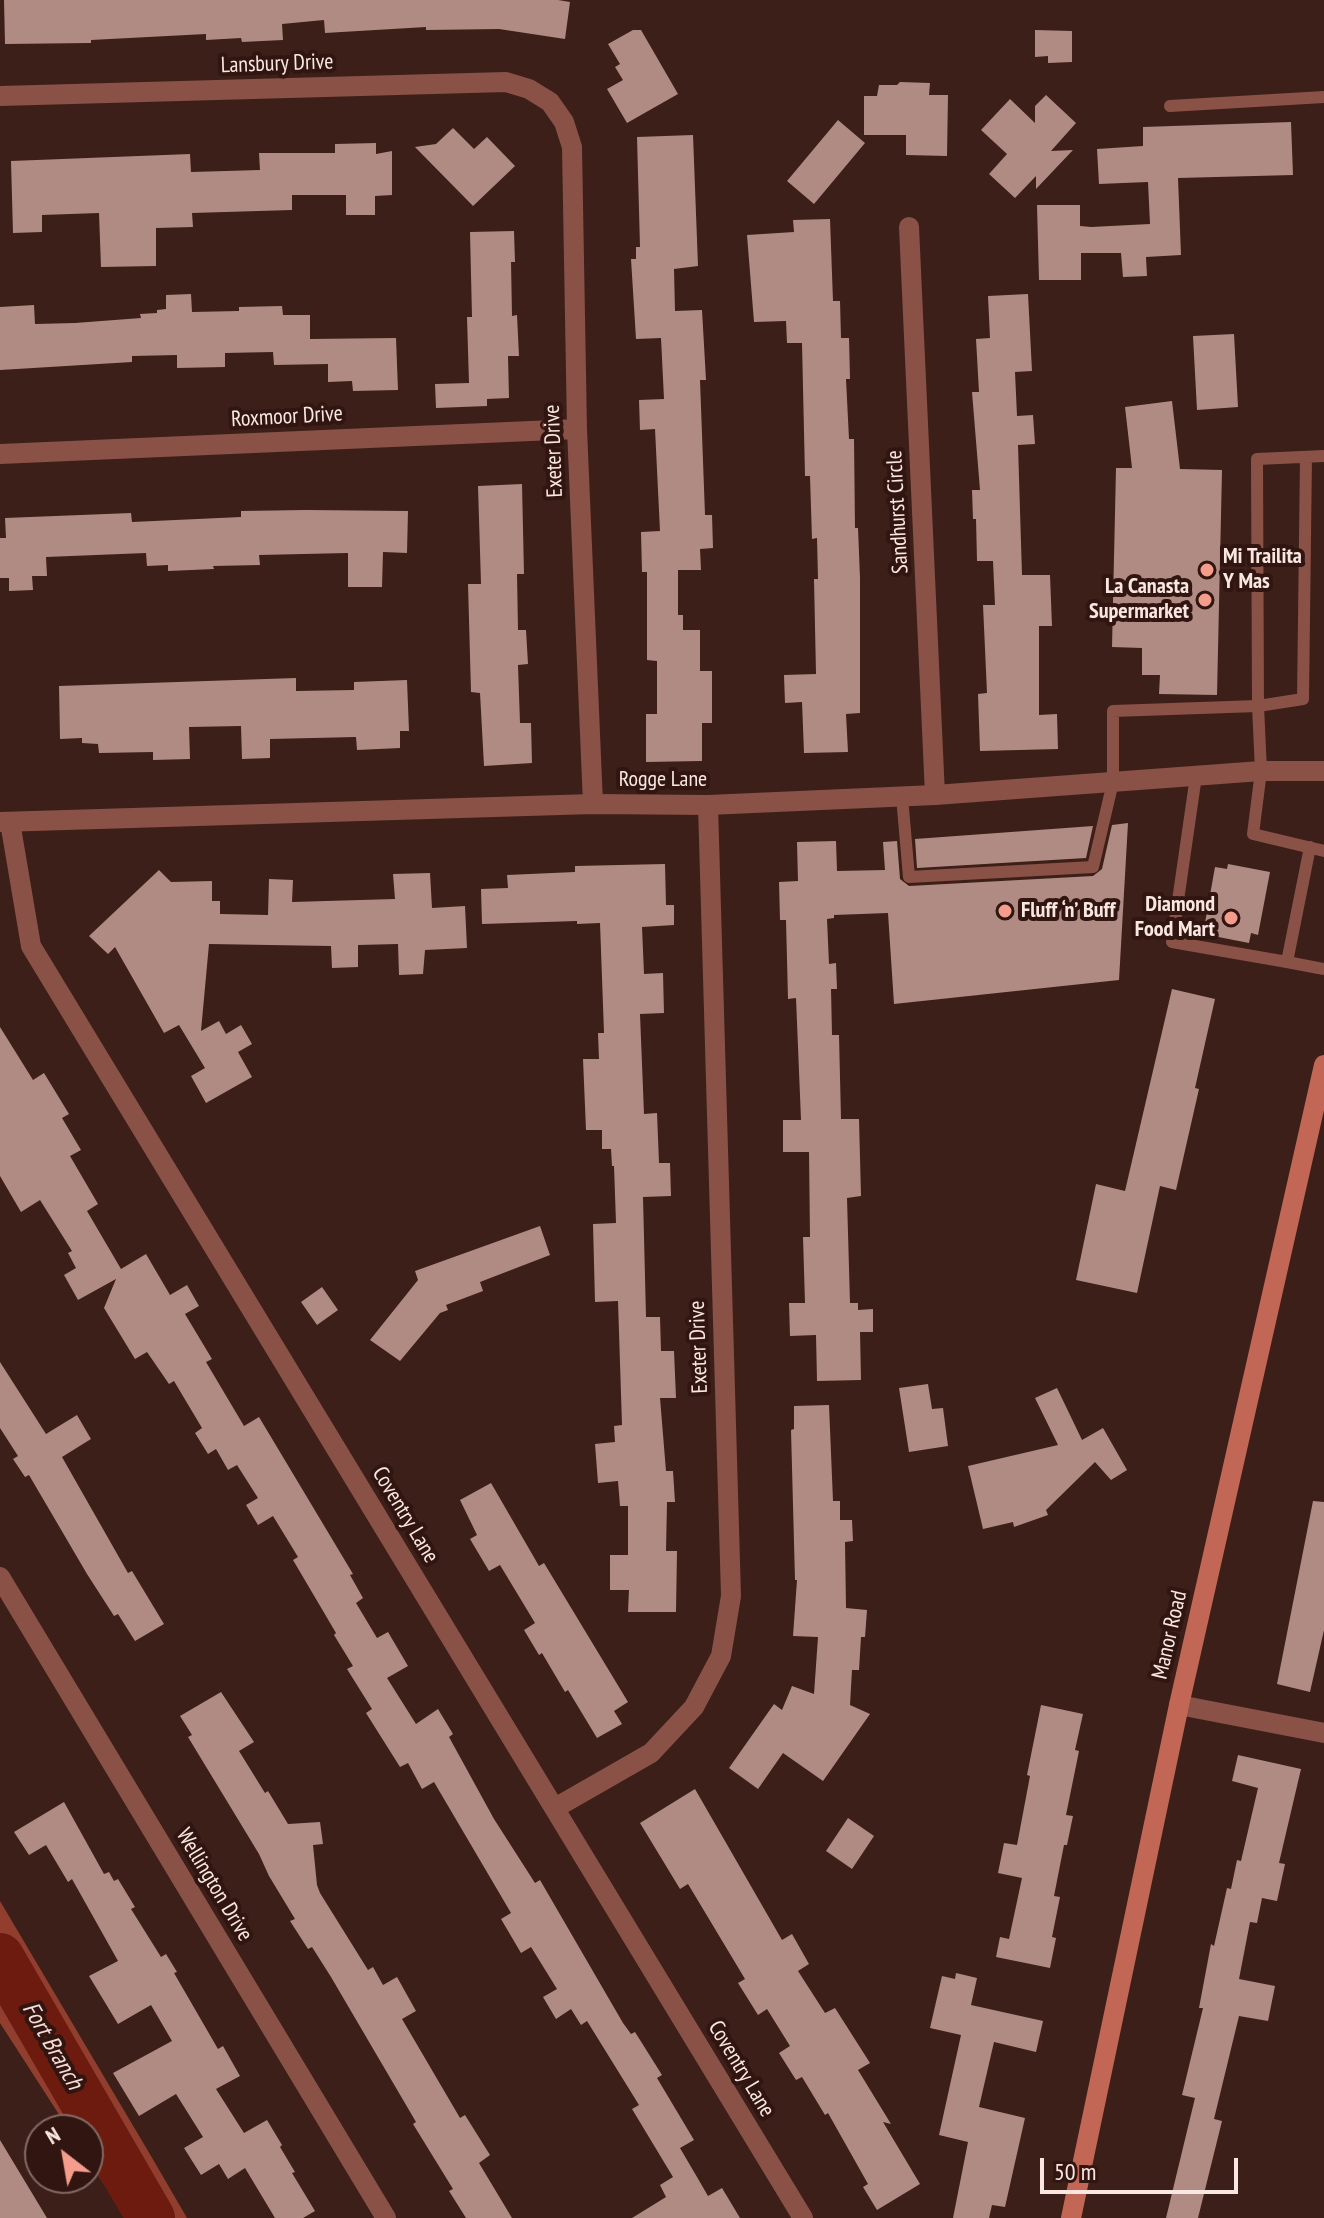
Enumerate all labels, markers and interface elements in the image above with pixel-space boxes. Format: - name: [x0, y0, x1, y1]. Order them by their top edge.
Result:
- street label: Lansbury Drive: [220, 49, 334, 79]
- street label: Roxmoor Drive: [230, 401, 344, 433]
- street label: Exeter Drive: [539, 404, 569, 498]
- street label: Sandhurst Circle: [882, 450, 914, 574]
- place label: Mi Trailita Y Mas: [1223, 544, 1302, 596]
- marker: Mi Trailita Y Mas: [1198, 561, 1216, 579]
- place label: La Canasta Supermarket: [1089, 574, 1189, 626]
- marker: La Canasta Supermarket: [1196, 591, 1214, 609]
- street label: Rogge Lane: [619, 767, 707, 793]
- place label: Diamond Food Mart: [1135, 892, 1215, 944]
- place label: Fluff ‘n’ Buff: [1021, 898, 1115, 924]
- marker: Fluff ‘n’ Buff: [996, 902, 1014, 920]
- marker: Diamond Food Mart: [1222, 909, 1240, 927]
- street label: Exeter Drive: [684, 1300, 714, 1394]
- street label: Coventry Lane: [366, 1462, 444, 1568]
- street label: Manor Road: [1147, 1588, 1193, 1682]
- street label: Wellington Drive: [170, 1824, 258, 1946]
- water label: Fort Branch: [15, 1997, 89, 2095]
- street label: Coventry Lane: [702, 2016, 780, 2122]
- north arrow: [24, 2114, 104, 2194]
- text: N: [40, 2120, 65, 2150]
- scale bar: [1044, 2142, 1242, 2192]
- text: 50 m: [1054, 2156, 1096, 2187]

